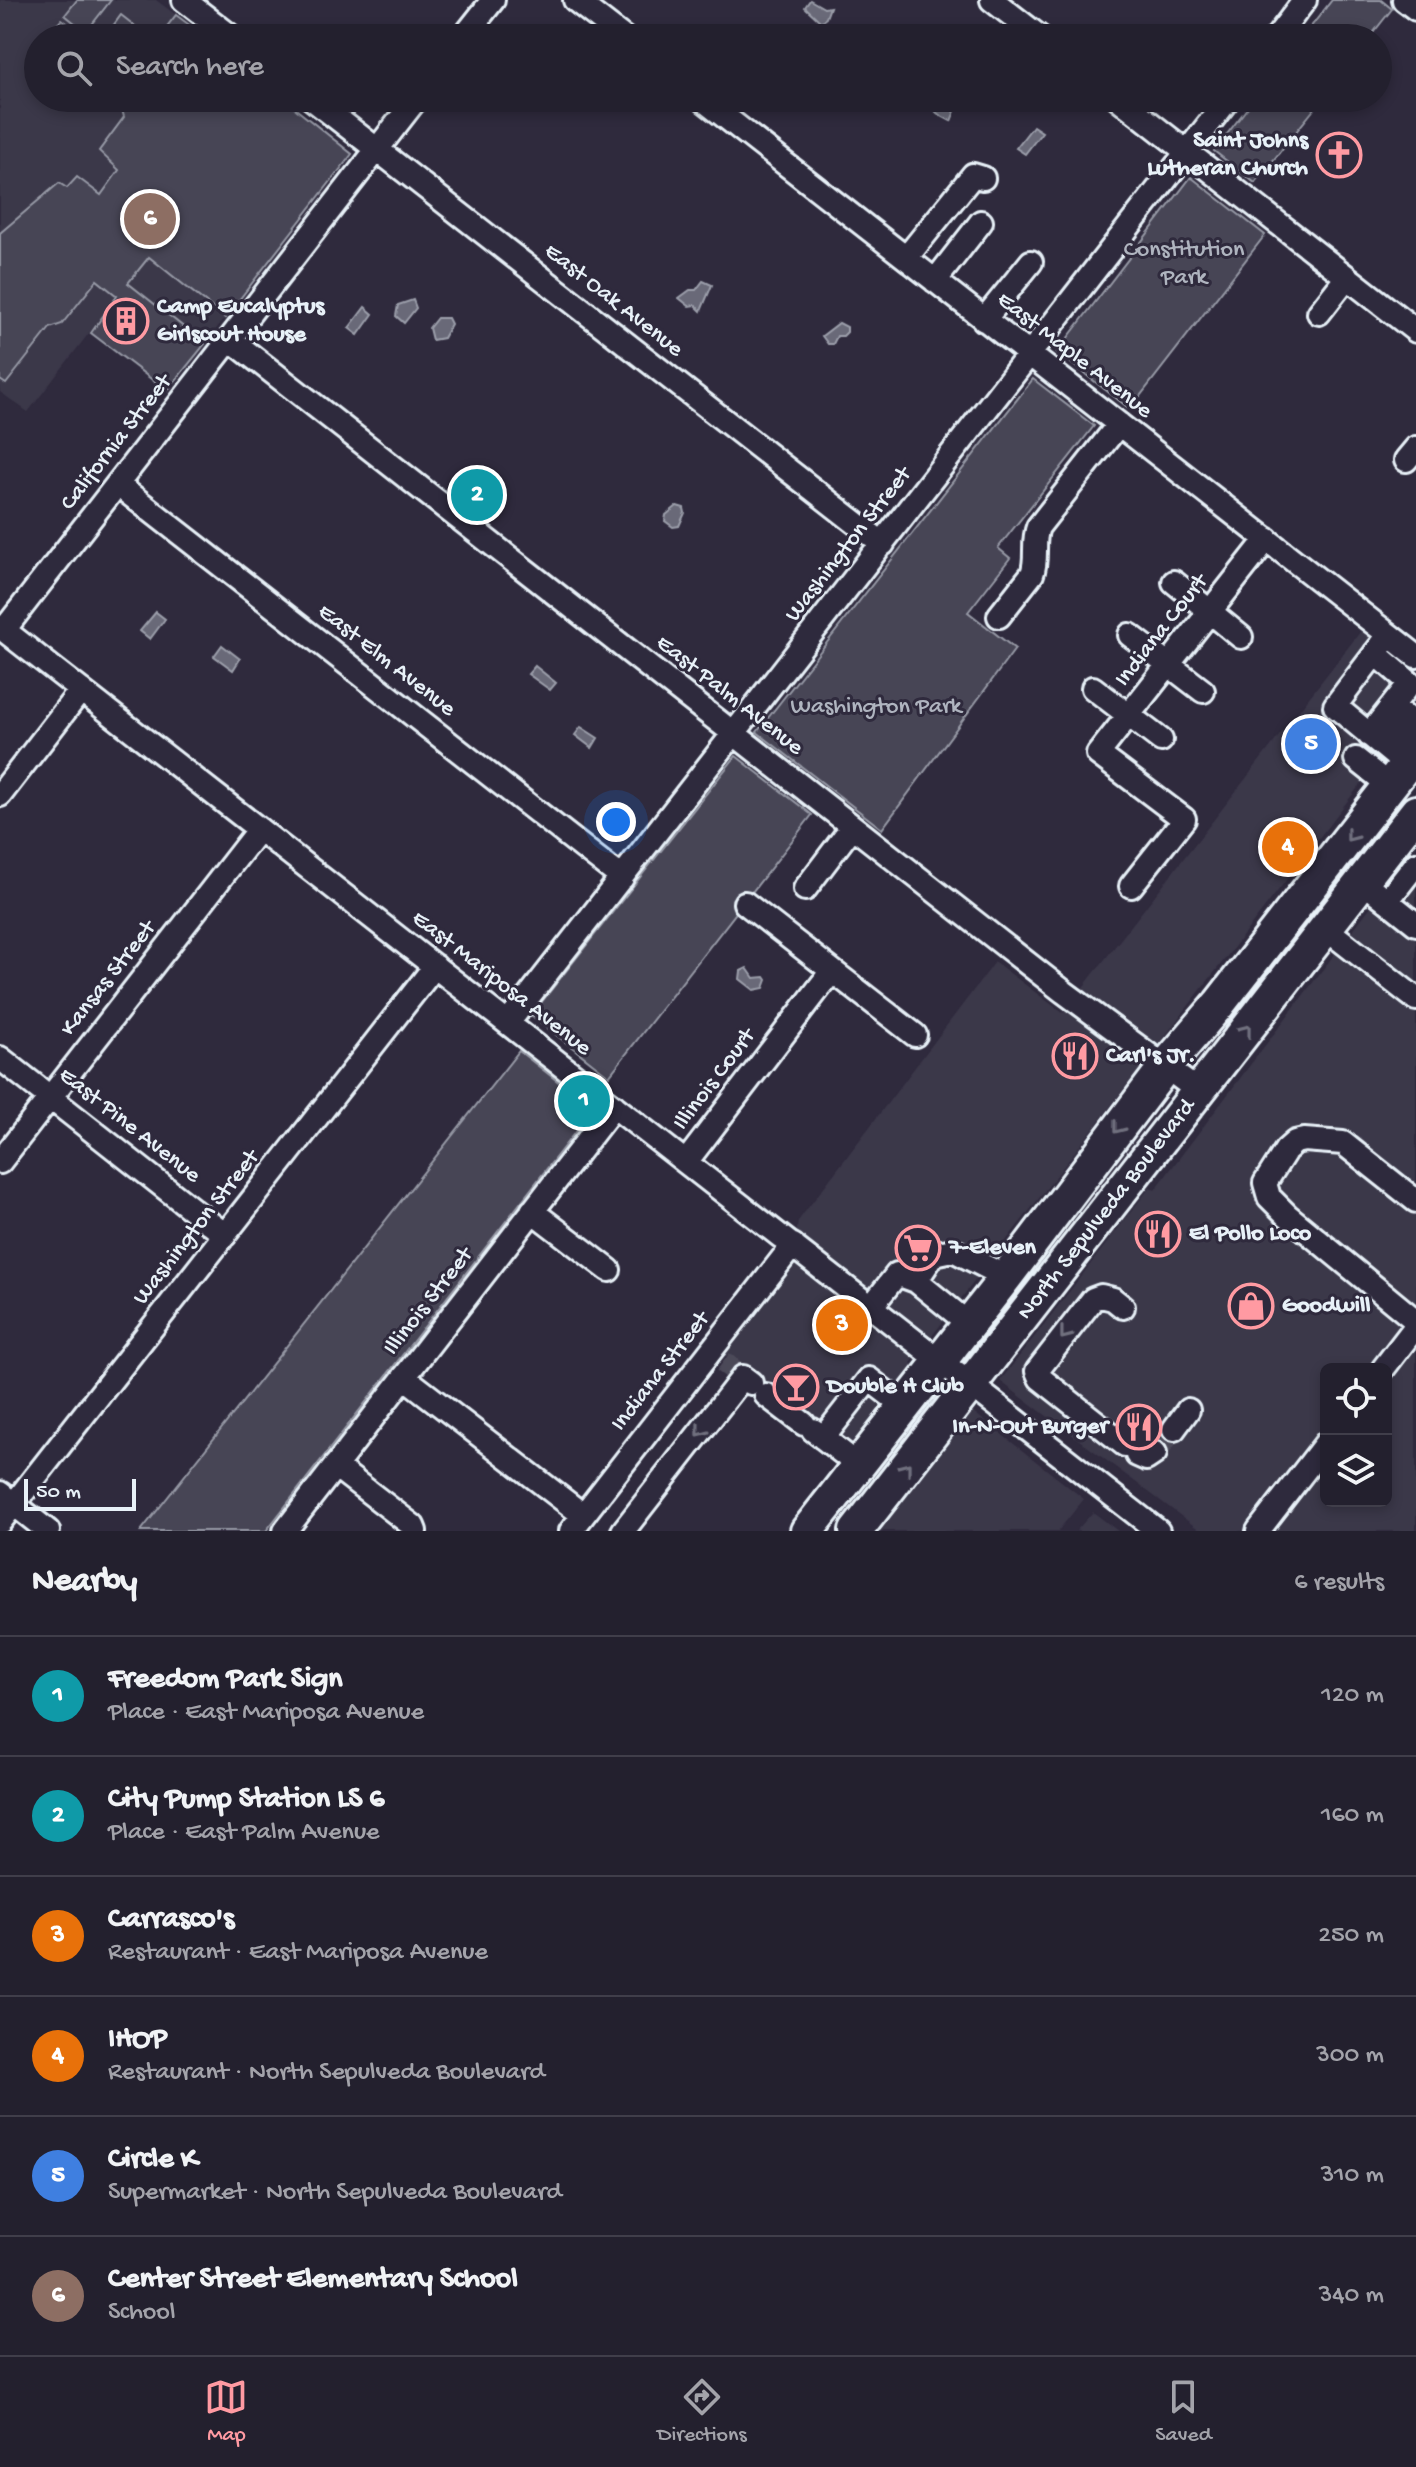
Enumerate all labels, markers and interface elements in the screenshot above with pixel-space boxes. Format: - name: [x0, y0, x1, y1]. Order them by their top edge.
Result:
- search box: [24, 24, 1392, 112]
- icon: search: [52, 46, 96, 90]
- text: Search here: [116, 51, 264, 86]
- place label: Saint Johns Lutheran Church: [1147, 127, 1309, 184]
- church icon: Saint Johns Lutheran Church: [1315, 131, 1363, 179]
- pin: 6: [124, 189, 176, 249]
- park label: Constitution Park: [1124, 236, 1245, 293]
- street label: East Oak Avenue: [538, 238, 689, 365]
- street label: East Maple Avenue: [990, 286, 1158, 426]
- place label: Camp Eucalyptus Girlscout House: [157, 293, 326, 350]
- building icon: Camp Eucalyptus Girlscout House: [102, 297, 150, 345]
- street label: California Street: [55, 367, 180, 517]
- street label: Washington Street: [779, 460, 920, 628]
- pin: 2: [451, 465, 503, 525]
- street label: Indiana Court: [1109, 567, 1216, 693]
- street label: East Elm Avenue: [311, 598, 461, 724]
- street label: East Palm Avenue: [649, 629, 809, 763]
- park label: Washington Park: [791, 693, 964, 722]
- pin: 5: [1285, 714, 1337, 774]
- your location: [596, 802, 636, 842]
- pin: 4: [1262, 817, 1314, 877]
- one-way arrow: [1346, 827, 1360, 842]
- street label: East Mariposa Avenue: [405, 905, 597, 1064]
- street label: Kansas Street: [55, 914, 164, 1043]
- street label: Illinois Court: [667, 1022, 764, 1137]
- one-way arrow: [1236, 1025, 1251, 1039]
- restaurant icon: Carl's Jr.: [1051, 1032, 1099, 1080]
- place label: Carl's Jr.: [1106, 1042, 1195, 1071]
- street label: East Pine Avenue: [52, 1061, 206, 1191]
- pin: 1: [558, 1071, 610, 1131]
- street label: North Sepulveda Boulevard: [1012, 1092, 1204, 1327]
- one-way arrow: [1113, 1119, 1127, 1134]
- street label: Washington Street: [127, 1143, 268, 1311]
- restaurant icon: El Pollo Loco: [1134, 1210, 1182, 1258]
- place label: El Pollo Loco: [1189, 1220, 1312, 1249]
- supermarket icon: 7-Eleven: [894, 1224, 942, 1272]
- place label: 7-Eleven: [948, 1234, 1037, 1263]
- street label: Illinois Street: [378, 1240, 482, 1362]
- shop icon: Goodwill: [1227, 1282, 1275, 1330]
- place label: Goodwill: [1282, 1292, 1371, 1321]
- pin: 3: [816, 1295, 868, 1355]
- street label: Indiana Street: [605, 1305, 718, 1438]
- one-way arrow: [1060, 1325, 1074, 1340]
- bar icon: Double H Club: [772, 1363, 820, 1411]
- map controls: [1320, 1363, 1392, 1507]
- button: locate: [1320, 1363, 1392, 1435]
- place label: Double H Club: [825, 1373, 964, 1402]
- restaurant icon: In-N-Out Burger: [1115, 1403, 1163, 1451]
- place label: In-N-Out Burger: [952, 1413, 1110, 1442]
- one-way arrow: [697, 1422, 711, 1437]
- button: layers: [1320, 1435, 1392, 1507]
- one-way arrow: [896, 1462, 910, 1477]
- scale bar: [24, 1475, 136, 1511]
- text: 50 m: [36, 1480, 81, 1506]
- text: Nearby: [32, 1563, 137, 1603]
- text: 6 results: [1294, 1568, 1384, 1599]
- text: Freedom Park Sign: [108, 1663, 343, 1698]
- text: 1: [53, 1681, 63, 1712]
- text: 120 m: [1321, 1681, 1384, 1712]
- text: Place · East Mariposa Avenue: [108, 1698, 424, 1729]
- text: City Pump Station LS 6: [108, 1783, 384, 1818]
- text: 2: [52, 1801, 64, 1832]
- text: 160 m: [1321, 1801, 1384, 1832]
- text: Place · East Palm Avenue: [108, 1818, 380, 1849]
- text: Carrasco's: [108, 1903, 234, 1938]
- text: 3: [51, 1921, 65, 1952]
- text: 250 m: [1318, 1921, 1384, 1952]
- text: Restaurant · East Mariposa Avenue: [108, 1938, 488, 1969]
- text: IHOP: [108, 2023, 167, 2058]
- text: 4: [52, 2041, 64, 2072]
- text: 300 m: [1316, 2041, 1384, 2072]
- text: Restaurant · North Sepulveda Boulevard: [108, 2058, 545, 2089]
- text: Circle K: [108, 2143, 197, 2178]
- text: 5: [51, 2161, 65, 2192]
- text: 310 m: [1321, 2161, 1384, 2192]
- text: Supermarket · North Sepulveda Boulevard: [108, 2178, 562, 2209]
- text: Center Street Elementary School: [108, 2263, 518, 2298]
- text: 6: [51, 2281, 65, 2312]
- text: 340 m: [1319, 2281, 1384, 2312]
- text: School: [108, 2298, 176, 2329]
- tab: Map: [204, 2375, 248, 2449]
- tab: Directions: [657, 2375, 747, 2449]
- tab: Saved: [1155, 2375, 1212, 2449]

